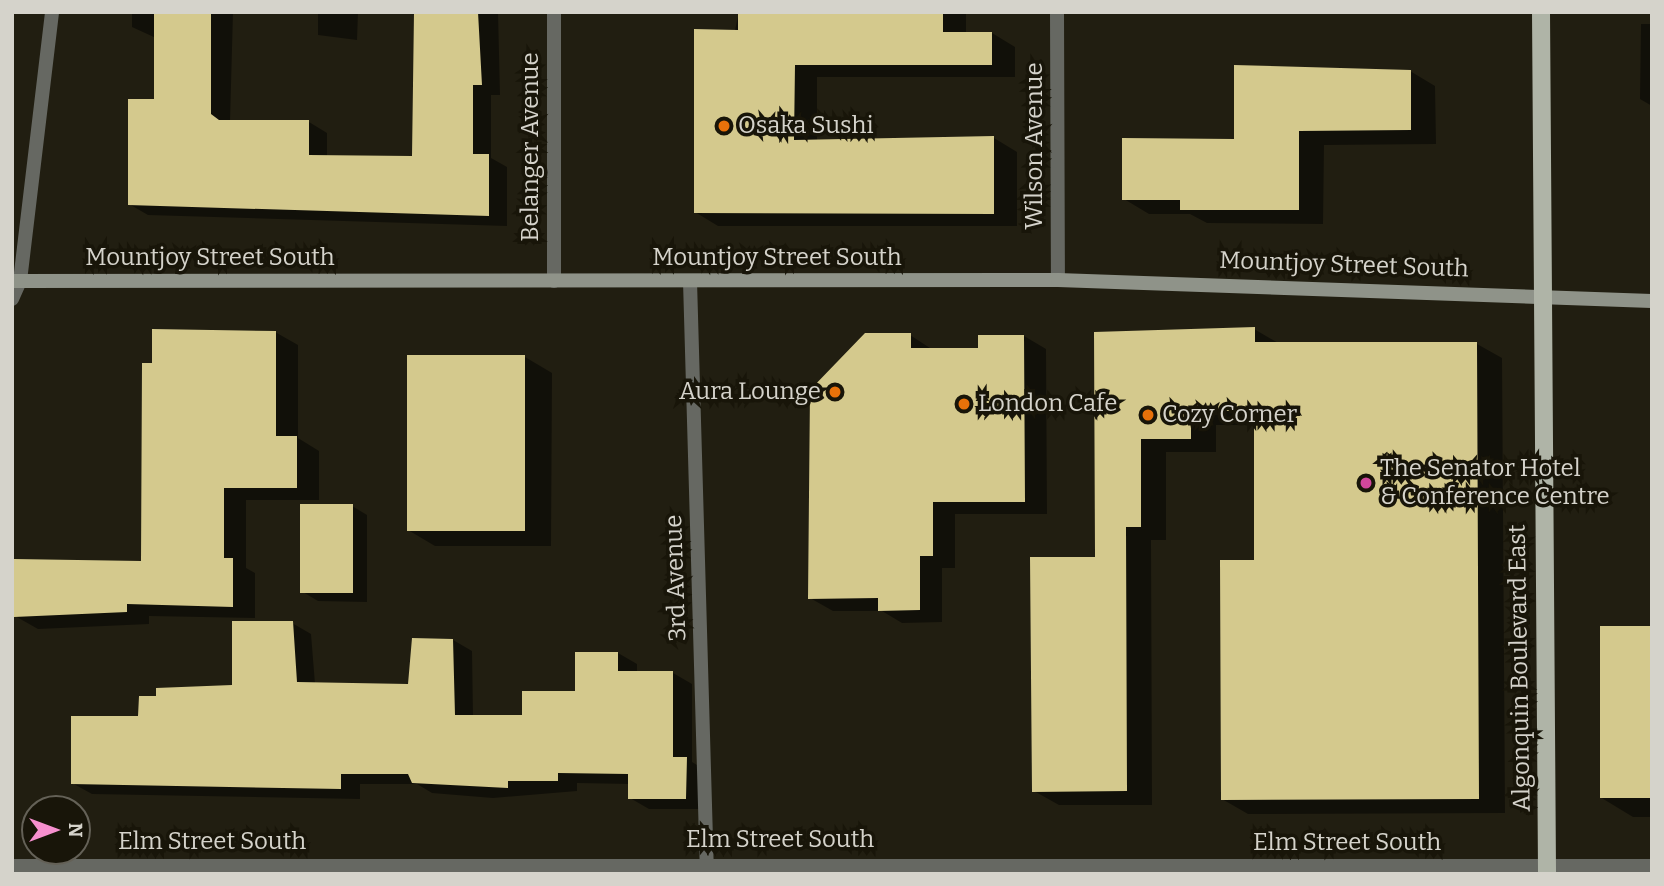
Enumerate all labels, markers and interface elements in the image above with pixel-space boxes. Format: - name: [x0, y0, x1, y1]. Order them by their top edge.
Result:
- street label: Belanger Avenue: [517, 52, 545, 242]
- street label: Wilson Avenue: [1021, 62, 1049, 230]
- place label: Osaka Sushi: [738, 112, 874, 140]
- marker: Osaka Sushi: [716, 118, 732, 134]
- street label: Mountjoy Street South: [85, 244, 335, 272]
- street label: Mountjoy Street South: [652, 244, 902, 272]
- street label: Mountjoy Street South: [1219, 246, 1469, 284]
- place label: Aura Lounge: [679, 378, 821, 406]
- marker: Aura Lounge: [827, 384, 843, 400]
- place label: London Cafe: [978, 390, 1117, 418]
- marker: London Cafe: [956, 396, 972, 412]
- place label: Cozy Corner: [1162, 401, 1297, 429]
- marker: Cozy Corner: [1140, 407, 1156, 423]
- place label: The Senator Hotel & Conference Centre: [1380, 455, 1610, 511]
- marker: The Senator Hotel & Conference Centre: [1358, 475, 1374, 491]
- street label: 3rd Avenue: [659, 514, 693, 642]
- street label: Algonquin Boulevard East: [1503, 524, 1537, 812]
- north arrow: [21, 795, 91, 865]
- text: N: [64, 823, 87, 837]
- street label: Elm Street South: [686, 826, 874, 854]
- street label: Elm Street South: [118, 828, 306, 856]
- street label: Elm Street South: [1253, 829, 1441, 857]

